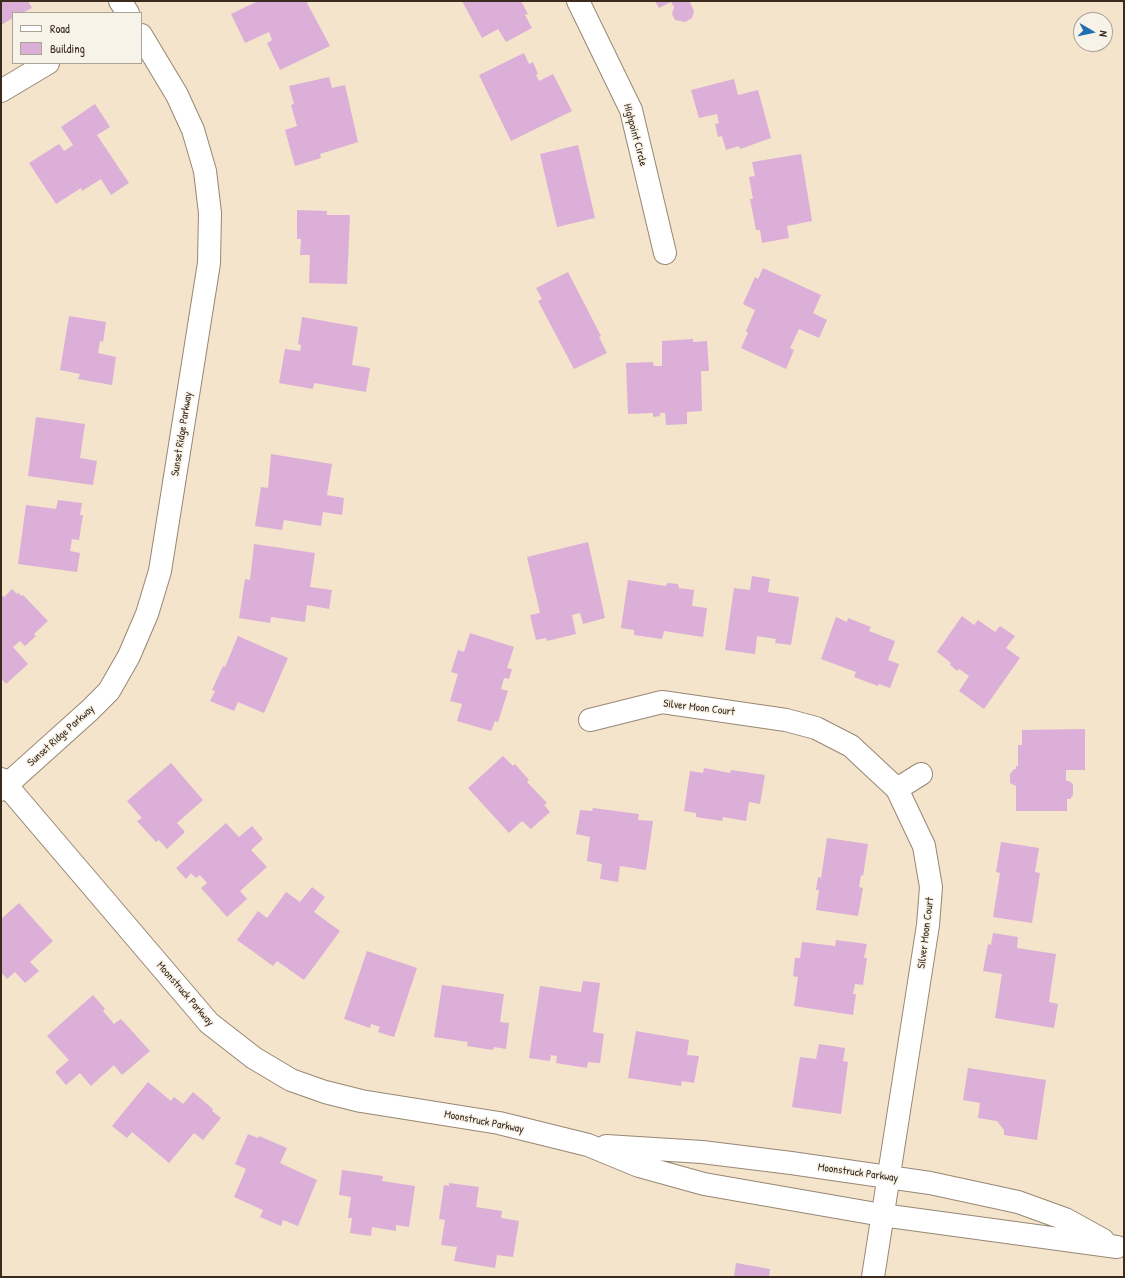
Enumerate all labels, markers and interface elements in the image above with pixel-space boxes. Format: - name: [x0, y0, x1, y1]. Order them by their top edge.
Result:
- legend: [12, 12, 142, 64]
- north arrow: [1073, 12, 1113, 52]
- text: Road: [50, 20, 70, 37]
- text: N: [1096, 30, 1111, 38]
- text: Building: [50, 40, 85, 57]
- street label: Highpoint Circle: [620, 102, 650, 168]
- street label: Sunset Ridge Parkway: [169, 391, 195, 477]
- street label: Silver Moon Court: [663, 697, 735, 719]
- street label: Sunset Ridge Parkway: [25, 703, 97, 769]
- street label: Silver Moon Court: [915, 897, 937, 969]
- street label: Moonstruck Parkway: [153, 959, 217, 1029]
- street label: Moonstruck Parkway: [443, 1108, 525, 1136]
- street label: Moonstruck Parkway: [817, 1161, 899, 1185]

